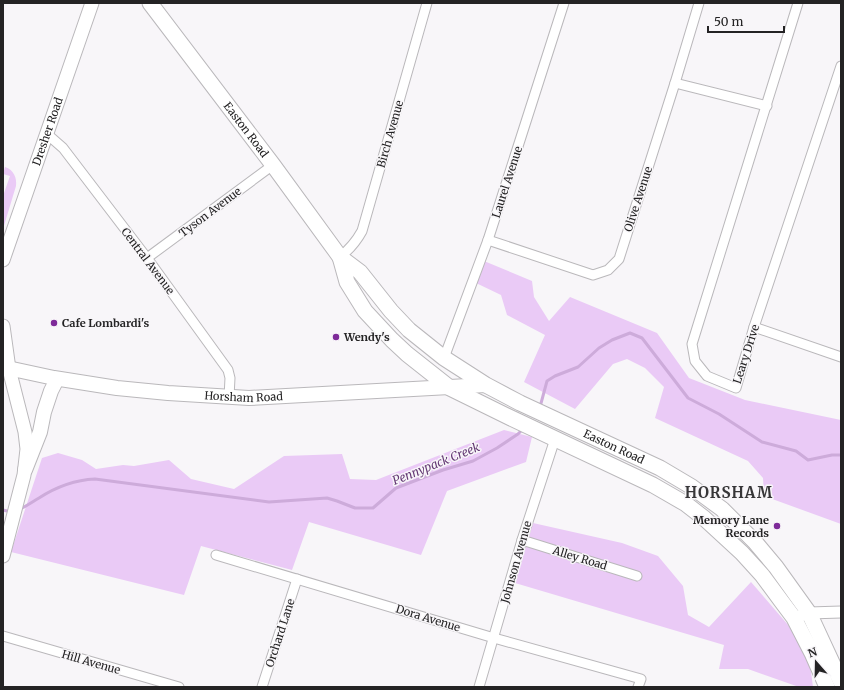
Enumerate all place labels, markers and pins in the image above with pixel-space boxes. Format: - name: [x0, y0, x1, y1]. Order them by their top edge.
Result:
- place label: Cafe Lombardi's: [62, 316, 149, 330]
- marker: Cafe Lombardi's: [49, 318, 59, 328]
- place label: Wendy's: [343, 330, 390, 344]
- marker: Wendy's: [331, 332, 341, 342]
- place label: Memory Lane Records: [693, 513, 769, 540]
- marker: Memory Lane Records: [772, 521, 782, 531]

